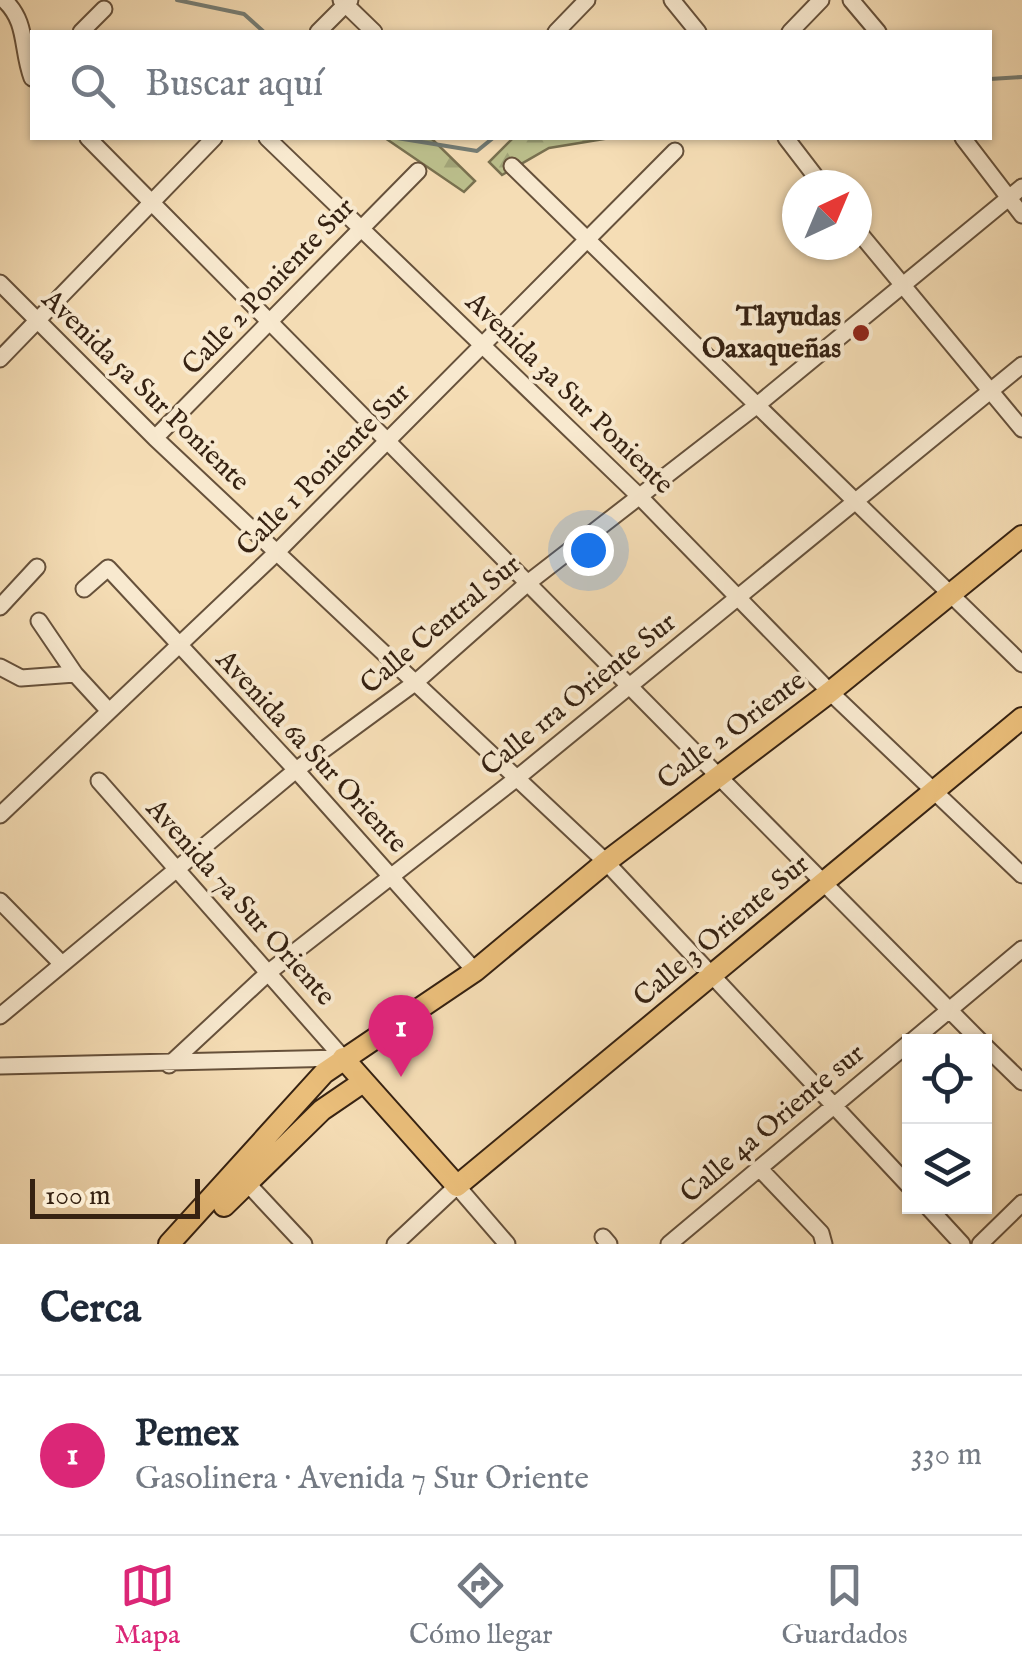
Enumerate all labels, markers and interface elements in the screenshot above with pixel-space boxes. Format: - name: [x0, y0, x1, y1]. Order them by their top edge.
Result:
- search box: [30, 30, 992, 140]
- icon: search: [65, 58, 120, 113]
- text: Buscar aquí: [145, 61, 323, 109]
- north arrow: [782, 170, 872, 260]
- street label: Calle 2 Poniente Sur: [175, 191, 363, 383]
- street label: Avenida 5a Sur Poniente: [33, 282, 256, 499]
- street label: Avenida 3a Sur Poniente: [457, 285, 680, 503]
- place label: Tlayudas Oaxaqueñas: [702, 300, 841, 367]
- marker: Tlayudas Oaxaqueñas: [850, 322, 872, 344]
- street label: Calle 1 Poniente Sur: [230, 376, 418, 564]
- your location: [563, 525, 614, 576]
- street label: Calle Central Sur: [354, 548, 528, 702]
- street label: Calle 1ra Oriente Sur: [474, 605, 684, 785]
- street label: Avenida 6a Sur Oriente: [207, 642, 414, 861]
- street label: Calle 2 Oriente: [651, 664, 813, 798]
- street label: Avenida 7a Sur Oriente: [137, 792, 342, 1014]
- street label: Calle 3 Oriente Sur: [627, 847, 817, 1015]
- pin: 1: [368, 994, 434, 1077]
- map controls: [902, 1034, 992, 1214]
- button: locate: [902, 1034, 992, 1124]
- street label: Calle 4a Oriente sur: [674, 1037, 872, 1211]
- button: layers: [902, 1124, 992, 1214]
- scale bar: [30, 1174, 200, 1218]
- text: 100 m: [45, 1179, 111, 1214]
- text: Cerca: [40, 1283, 141, 1336]
- text: Pemex: [135, 1411, 239, 1459]
- text: 1: [67, 1435, 78, 1476]
- text: 330 m: [911, 1435, 982, 1476]
- text: Gasolinera · Avenida 7 Sur Oriente: [135, 1459, 589, 1500]
- tab: Mapa: [114, 1558, 180, 1653]
- tab: Cómo llegar: [409, 1558, 553, 1653]
- tab: Guardados: [781, 1558, 908, 1653]

